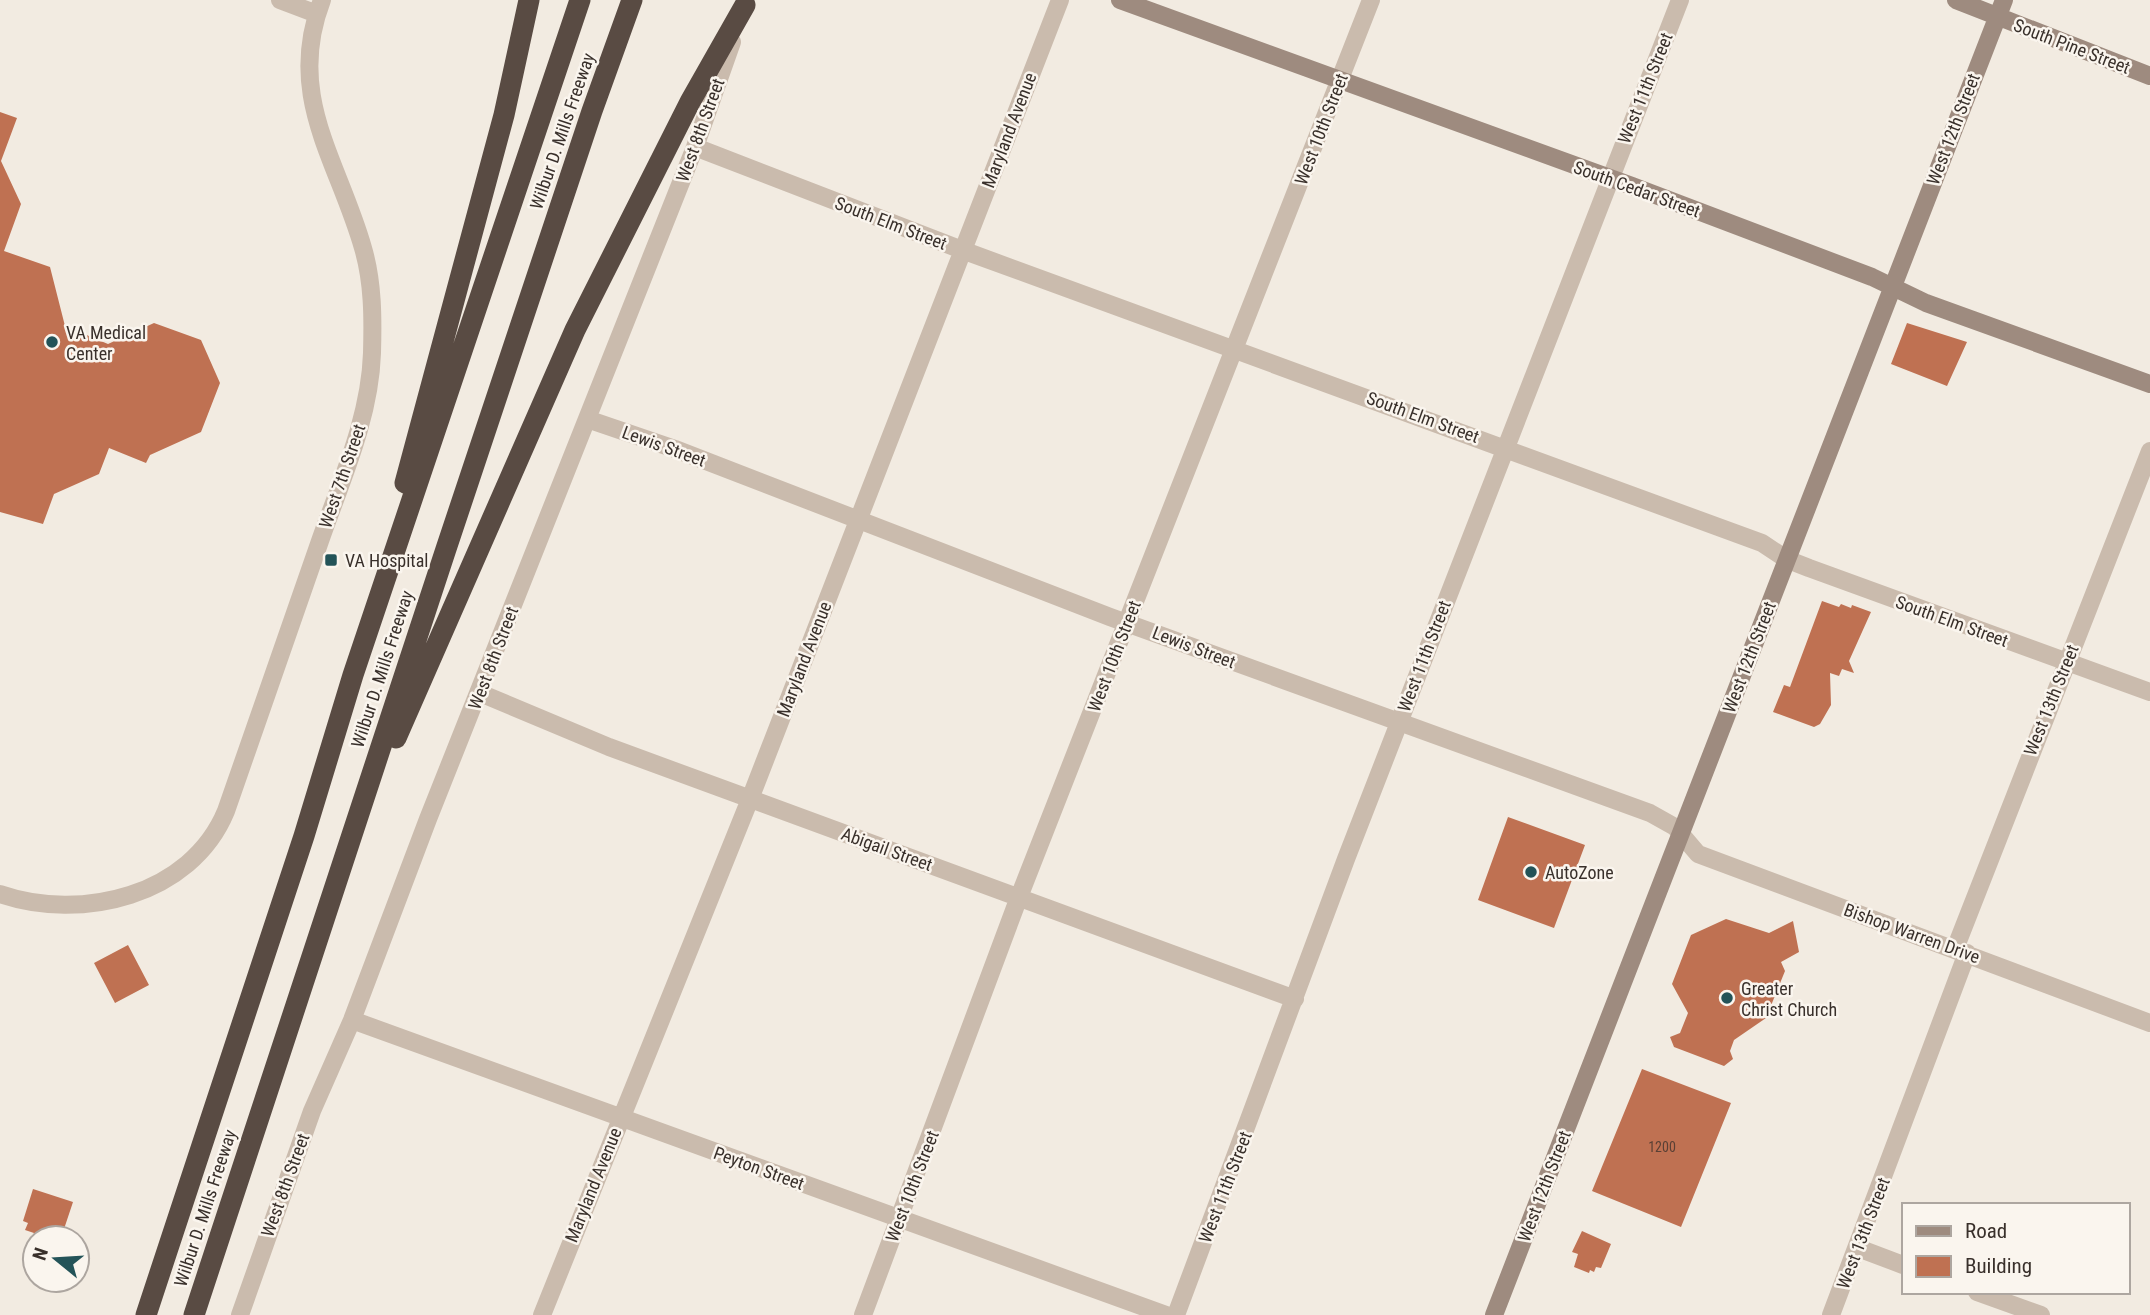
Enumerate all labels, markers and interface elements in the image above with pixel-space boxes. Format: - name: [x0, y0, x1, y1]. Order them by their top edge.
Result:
- street label: South Pine Street: [2011, 14, 2133, 78]
- street label: West 11th Street: [1613, 30, 1677, 146]
- street label: Wilbur D. Mills Freeway: [525, 50, 599, 212]
- street label: Maryland Avenue: [977, 69, 1041, 191]
- street label: West 10th Street: [1290, 70, 1352, 188]
- street label: West 12th Street: [1922, 70, 1984, 188]
- street label: West 8th Street: [672, 75, 728, 185]
- street label: South Cedar Street: [1571, 156, 1703, 222]
- street label: South Elm Street: [832, 192, 950, 254]
- place label: VA Medical Center: [66, 322, 146, 364]
- marker: VA Medical Center: [44, 334, 60, 350]
- street label: South Elm Street: [1364, 387, 1482, 447]
- street label: West 7th Street: [314, 421, 370, 531]
- street label: Lewis Street: [619, 421, 709, 471]
- place label: VA Hospital: [345, 550, 428, 571]
- marker: VA Hospital: [323, 552, 339, 568]
- street label: Wilbur D. Mills Freeway: [347, 587, 417, 750]
- street label: South Elm Street: [1893, 591, 2011, 651]
- street label: West 10th Street: [1083, 597, 1145, 715]
- street label: West 11th Street: [1393, 597, 1455, 715]
- street label: Maryland Avenue: [772, 598, 836, 720]
- street label: West 12th Street: [1718, 598, 1780, 716]
- street label: West 8th Street: [464, 603, 522, 713]
- street label: Lewis Street: [1149, 622, 1239, 672]
- street label: West 13th Street: [2019, 642, 2083, 758]
- street label: Abigail Street: [839, 823, 935, 875]
- place label: AutoZone: [1545, 862, 1614, 883]
- marker: AutoZone: [1523, 864, 1539, 880]
- street label: Bishop Warren Drive: [1841, 899, 1983, 967]
- place label: Greater Christ Church: [1741, 978, 1837, 1020]
- marker: Greater Christ Church: [1719, 990, 1735, 1006]
- street label: Maryland Avenue: [560, 1125, 626, 1245]
- street label: Wilbur D. Mills Freeway: [170, 1126, 240, 1289]
- street label: West 10th Street: [881, 1127, 943, 1245]
- street label: West 12th Street: [1513, 1127, 1575, 1245]
- street label: West 11th Street: [1194, 1128, 1256, 1246]
- street label: West 8th Street: [257, 1130, 313, 1240]
- house number: 1200: [1648, 1139, 1676, 1155]
- street label: Peyton Street: [711, 1142, 807, 1194]
- street label: West 13th Street: [1832, 1174, 1894, 1292]
- legend: [1902, 1203, 2129, 1294]
- text: Road: [1965, 1219, 2007, 1243]
- north arrow: [21, 1224, 91, 1294]
- text: N: [28, 1245, 53, 1263]
- text: Building: [1965, 1254, 2032, 1278]

